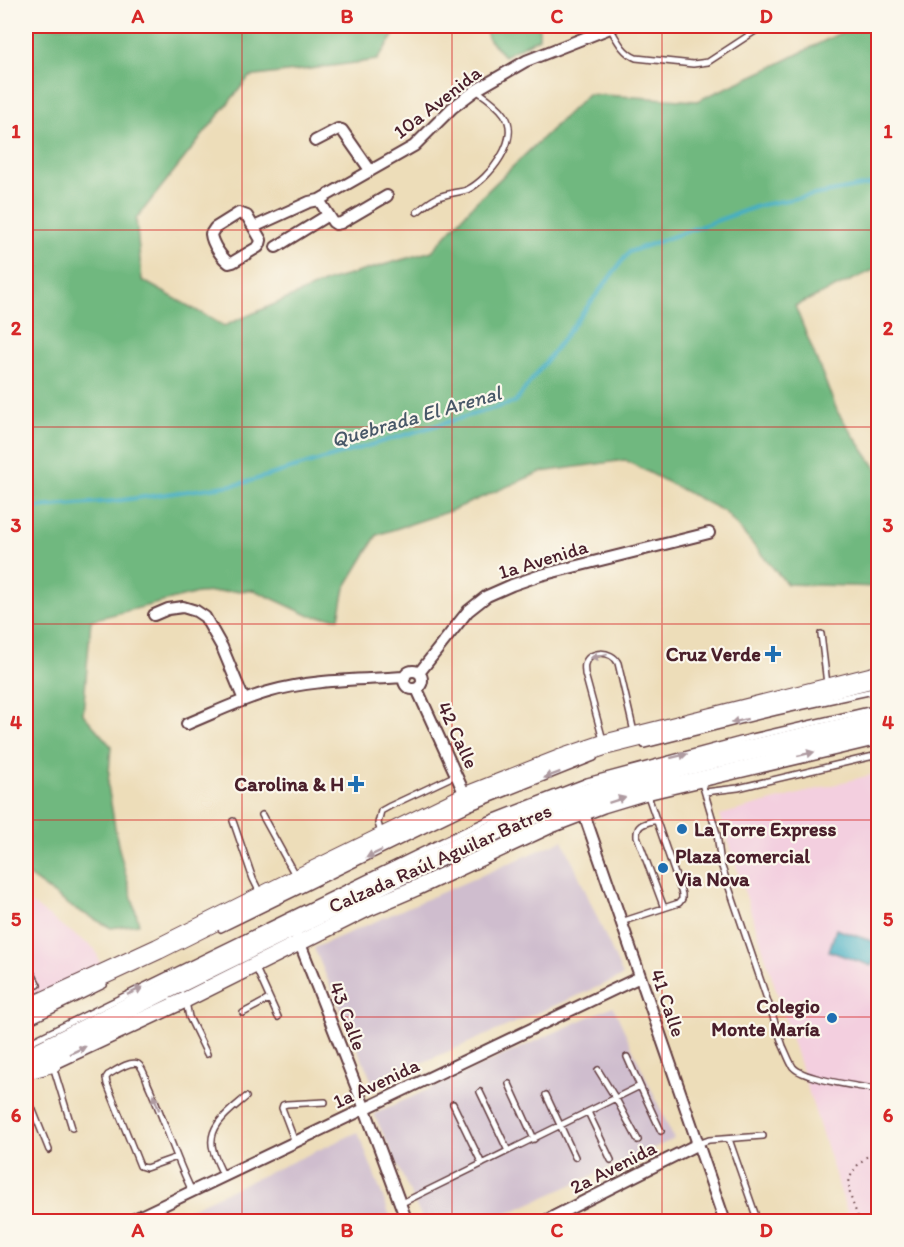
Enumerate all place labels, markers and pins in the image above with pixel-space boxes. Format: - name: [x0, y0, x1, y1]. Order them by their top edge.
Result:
- place label: Cruz Verde: [666, 642, 761, 666]
- marker: Cruz Verde: [766, 647, 780, 661]
- place label: Carolina & H: [234, 772, 344, 796]
- marker: Carolina & H: [349, 777, 363, 791]
- place label: La Torre Express: [694, 817, 837, 842]
- marker: La Torre Express: [675, 822, 689, 836]
- place label: Plaza comercial Via Nova: [675, 844, 810, 891]
- marker: Plaza comercial Via Nova: [656, 861, 670, 875]
- place label: Colegio Monte María: [711, 994, 821, 1041]
- marker: Colegio Monte María: [825, 1011, 839, 1025]

